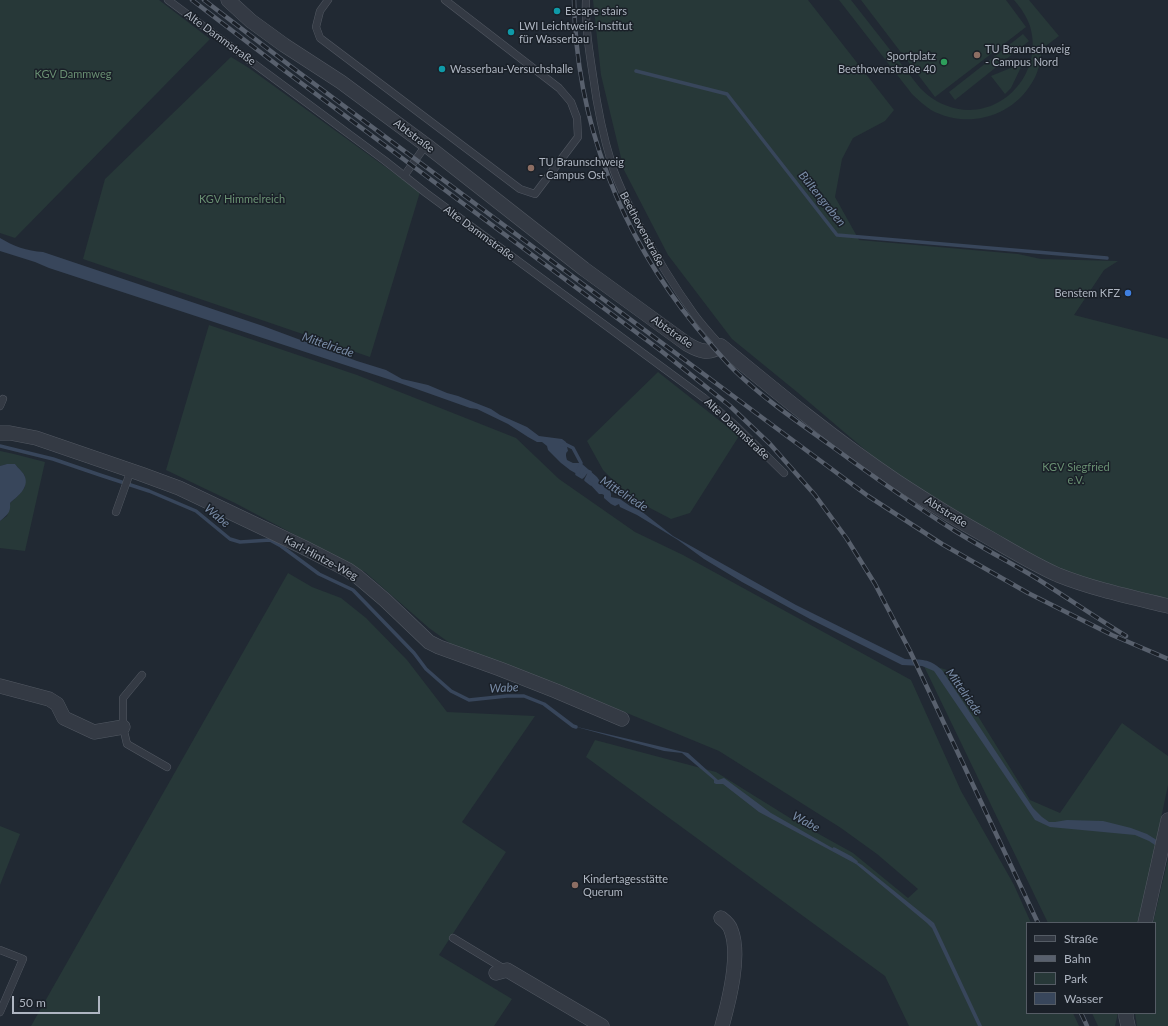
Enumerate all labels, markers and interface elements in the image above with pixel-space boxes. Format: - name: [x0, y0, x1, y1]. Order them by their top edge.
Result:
- place label: Escape stairs: [565, 4, 627, 18]
- marker: Escape stairs: [552, 6, 562, 16]
- street label: Alte Dammstraße: [182, 8, 258, 68]
- place label: LWI Leichtweiß-Institut für Wasserbau: [519, 19, 632, 45]
- marker: LWI Leichtweiß-Institut für Wasserbau: [506, 27, 516, 37]
- place label: TU Braunschweig - Campus Nord: [985, 42, 1070, 68]
- place label: Sportplatz Beethovenstraße 40: [838, 49, 936, 75]
- marker: TU Braunschweig - Campus Nord: [972, 50, 982, 60]
- marker: Sportplatz Beethovenstraße 40: [939, 57, 949, 67]
- place label: Wasserbau-Versuchshalle: [450, 62, 573, 76]
- marker: Wasserbau-Versuchshalle: [437, 64, 447, 74]
- park label: KGV Dammweg: [35, 67, 111, 81]
- street label: Abtstraße: [391, 116, 437, 156]
- place label: TU Braunschweig - Campus Ost: [539, 155, 624, 181]
- marker: TU Braunschweig - Campus Ost: [526, 163, 536, 173]
- water label: Bültengraben: [795, 169, 849, 229]
- street label: Beethovenstraße: [617, 189, 667, 269]
- park label: KGV Himmelreich: [199, 192, 285, 206]
- street label: Alte Dammstraße: [441, 203, 517, 263]
- place label: Benstem KFZ: [1055, 286, 1120, 300]
- marker: Benstem KFZ: [1123, 288, 1133, 298]
- street label: Abtstraße: [649, 313, 695, 351]
- water label: Mittelriede: [300, 329, 356, 361]
- street label: Alte Dammstraße: [702, 395, 772, 463]
- park label: KGV Siegfried e.V.: [1042, 460, 1110, 486]
- water label: Mittelriede: [597, 473, 651, 515]
- street label: Abtstraße: [922, 494, 970, 530]
- water label: Wabe: [201, 501, 233, 531]
- street label: Karl-Hintze-Weg: [282, 533, 360, 583]
- water label: Mittelriede: [943, 666, 985, 718]
- water label: Wabe: [489, 680, 519, 696]
- water label: Wabe: [790, 809, 822, 835]
- place label: Kindertagesstätte Querum: [583, 872, 668, 898]
- marker: Kindertagesstätte Querum: [570, 880, 580, 890]
- legend: [1026, 922, 1156, 1014]
- text: Straße: [1064, 931, 1098, 946]
- text: Bahn: [1064, 951, 1091, 966]
- text: Park: [1064, 971, 1087, 986]
- scale bar: [14, 988, 102, 1014]
- text: Wasser: [1064, 991, 1103, 1006]
- text: 50 m: [19, 995, 46, 1010]

